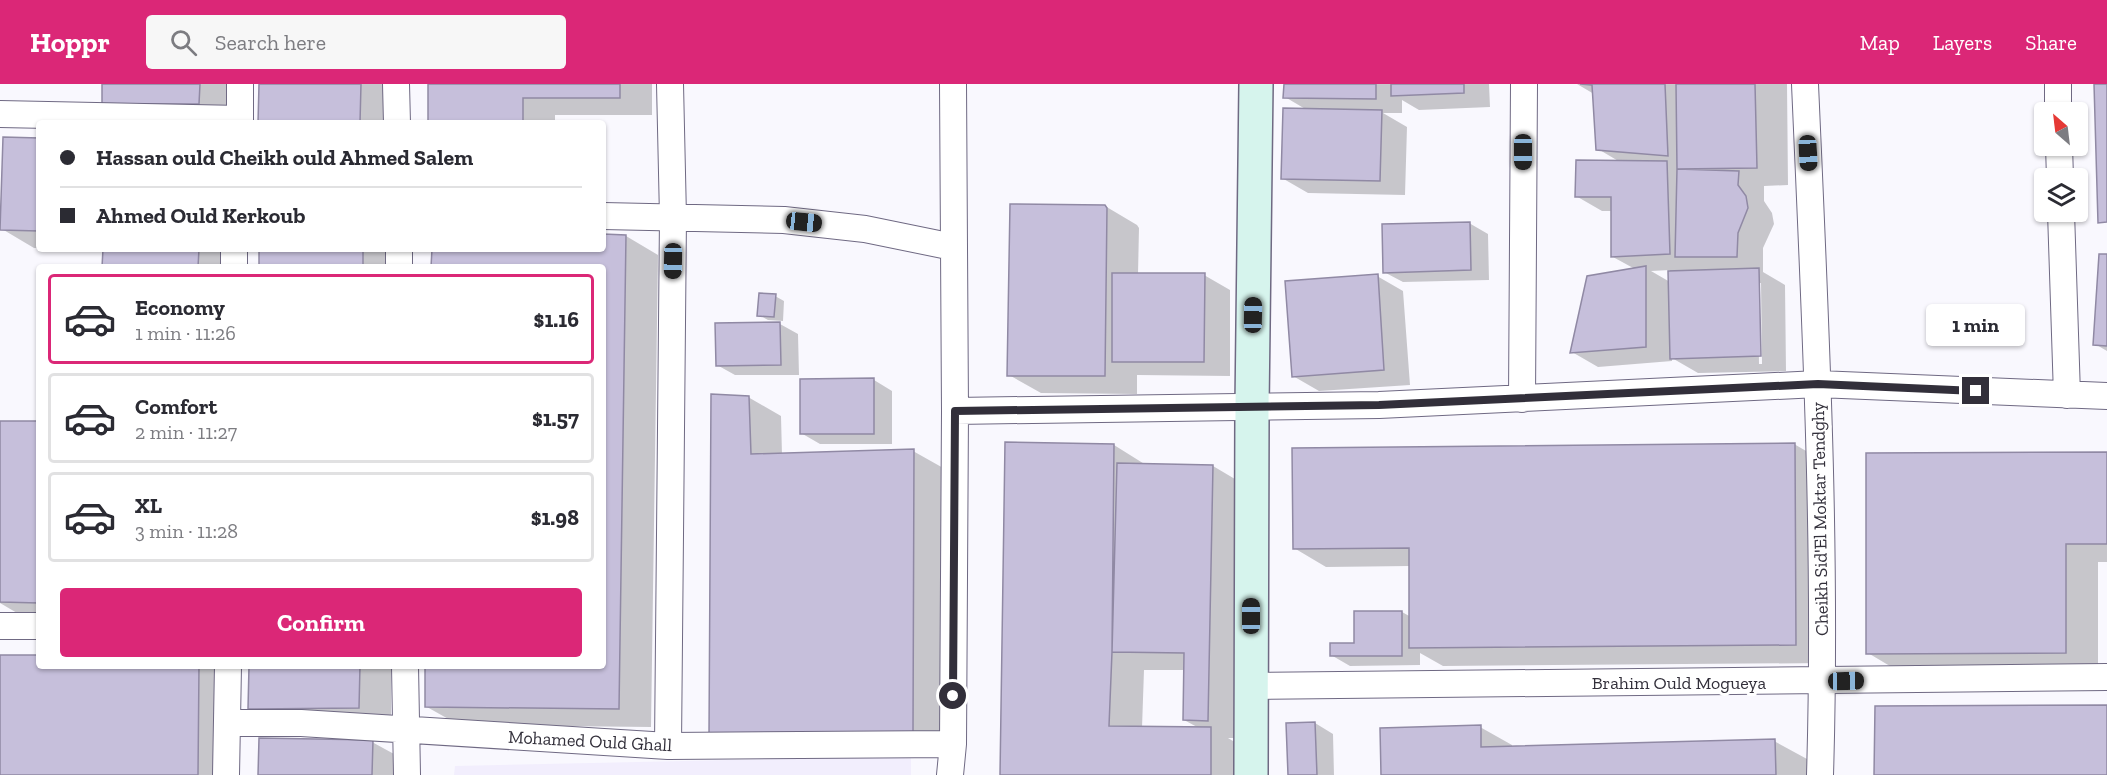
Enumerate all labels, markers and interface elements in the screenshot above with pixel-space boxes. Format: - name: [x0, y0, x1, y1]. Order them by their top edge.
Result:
- search box: [146, 15, 566, 69]
- text: Hoppr: [30, 26, 110, 59]
- icon: search: [167, 26, 200, 59]
- text: Search here: [215, 29, 326, 56]
- text: Map: [1860, 30, 1900, 55]
- text: Layers: [1933, 30, 1992, 55]
- text: Share: [2025, 30, 2077, 55]
- north arrow: [2034, 102, 2088, 156]
- map controls: [2034, 102, 2088, 222]
- car: [1514, 134, 1532, 170]
- car: [1798, 135, 1818, 171]
- text: Hassan ould Cheikh ould Ahmed Salem: [96, 144, 473, 171]
- button: layers: [2034, 168, 2088, 222]
- text: Ahmed Ould Kerkoub: [96, 202, 305, 229]
- car: [785, 211, 823, 233]
- car: [664, 243, 682, 279]
- icon: car: [63, 292, 117, 346]
- text: Economy: [135, 294, 225, 321]
- car: [1244, 297, 1262, 333]
- callout: 1 min: [1926, 304, 2026, 346]
- text: $1.16: [534, 306, 579, 333]
- text: 1 min: [1952, 313, 1999, 337]
- text: 1 min · 11:26: [135, 321, 236, 345]
- route end: [1962, 377, 1989, 404]
- icon: car: [63, 391, 117, 445]
- text: Comfort: [135, 393, 217, 420]
- street label: Cheikh Sid'El Moktar Tendghy: [1807, 401, 1833, 636]
- text: $1.57: [532, 405, 579, 432]
- text: 2 min · 11:27: [135, 420, 237, 444]
- icon: car: [63, 490, 117, 544]
- text: XL: [135, 492, 162, 519]
- text: $1.98: [531, 504, 579, 531]
- text: 3 min · 11:28: [135, 519, 238, 543]
- button: Confirm: [60, 588, 582, 657]
- car: [1242, 598, 1260, 634]
- street label: Brahim Ould Mogueya: [1592, 672, 1767, 694]
- car: [1828, 672, 1864, 690]
- route start: [939, 682, 966, 709]
- street label: Mohamed Ould Ghall: [507, 726, 673, 756]

